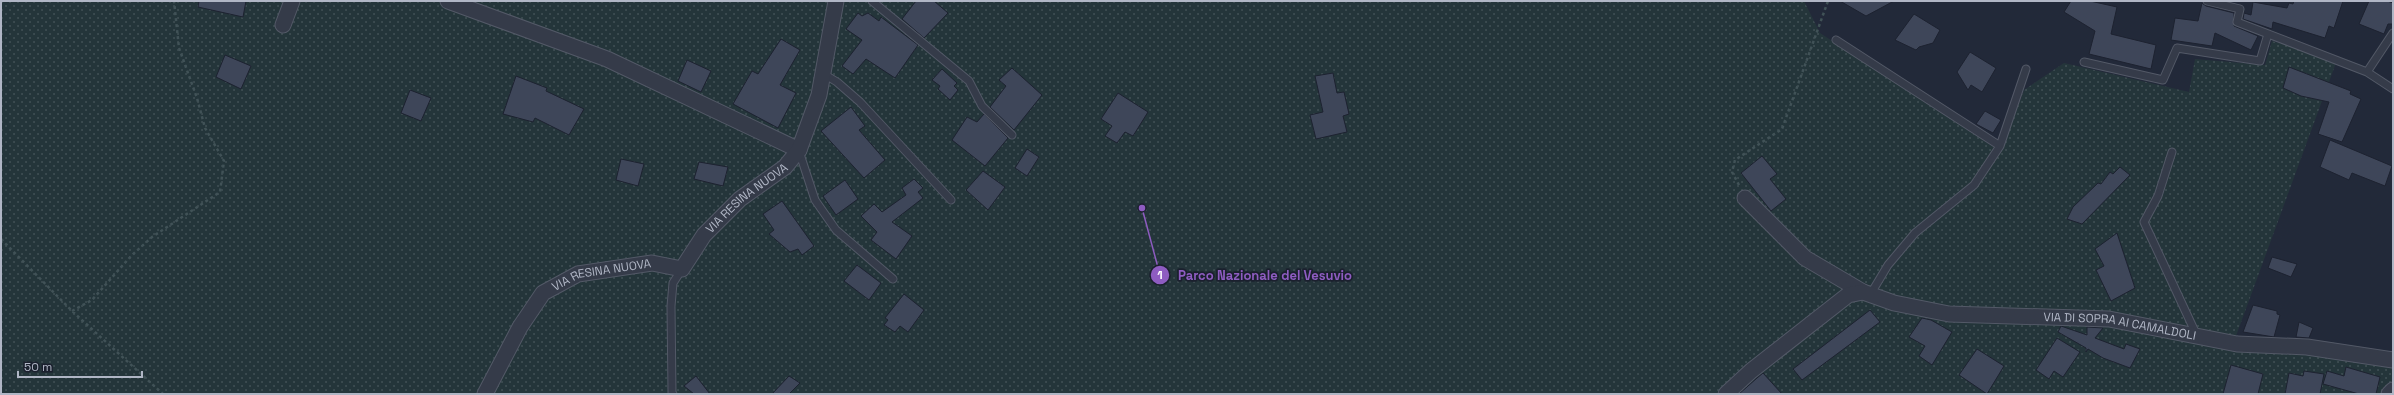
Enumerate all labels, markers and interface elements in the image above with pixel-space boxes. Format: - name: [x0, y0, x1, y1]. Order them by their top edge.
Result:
- street label: VIA RESINA NUOVA: [702, 159, 791, 237]
- street label: VIA RESINA NUOVA: [549, 255, 652, 295]
- callout: Parco Nazionale del Vesuvio: [1150, 262, 1360, 287]
- text: 1: [1157, 267, 1163, 283]
- text: Parco Nazionale del Vesuvio: [1178, 267, 1352, 284]
- street label: VIA DI SOPRA AI CAMALDOLI: [2043, 309, 2197, 344]
- scale bar: [18, 353, 142, 379]
- text: 50 m: [24, 359, 52, 375]

